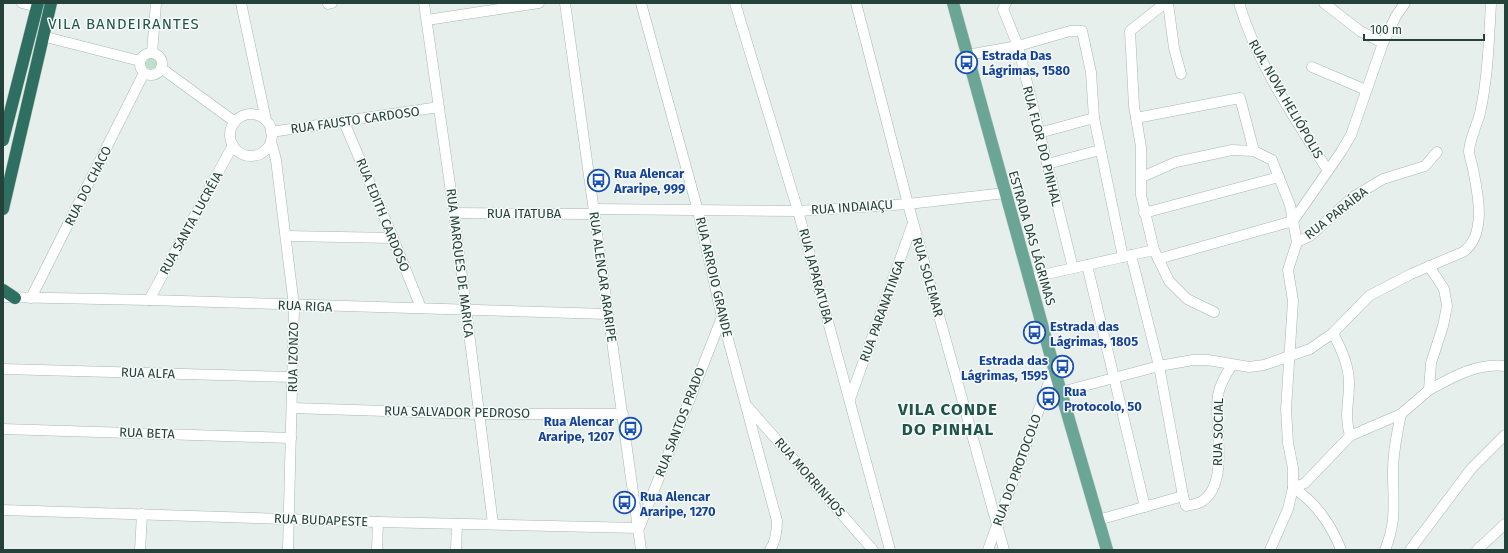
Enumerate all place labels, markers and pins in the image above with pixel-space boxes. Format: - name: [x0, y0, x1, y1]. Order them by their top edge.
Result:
- place label: Estrada Das Lágrimas, 1580: [982, 48, 1071, 78]
- bus stop icon: Estrada Das Lágrimas, 1580: [953, 49, 979, 75]
- place label: Rua Alencar Araripe, 999: [613, 166, 685, 196]
- bus stop icon: Rua Alencar Araripe, 999: [585, 167, 611, 193]
- place label: Estrada das Lágrimas, 1805: [1050, 319, 1138, 349]
- bus stop icon: Estrada das Lágrimas, 1805: [1022, 320, 1048, 346]
- place label: Estrada das Lágrimas, 1595: [961, 353, 1049, 383]
- bus stop icon: Estrada das Lágrimas, 1595: [1050, 354, 1076, 380]
- place label: Rua Protocolo, 50: [1064, 384, 1142, 414]
- bus stop icon: Rua Protocolo, 50: [1036, 385, 1062, 411]
- place label: Rua Alencar Araripe, 1207: [537, 414, 615, 444]
- bus stop icon: Rua Alencar Araripe, 1207: [617, 415, 643, 441]
- place label: Rua Alencar Araripe, 1270: [639, 489, 716, 519]
- bus stop icon: Rua Alencar Araripe, 1270: [612, 490, 638, 516]

